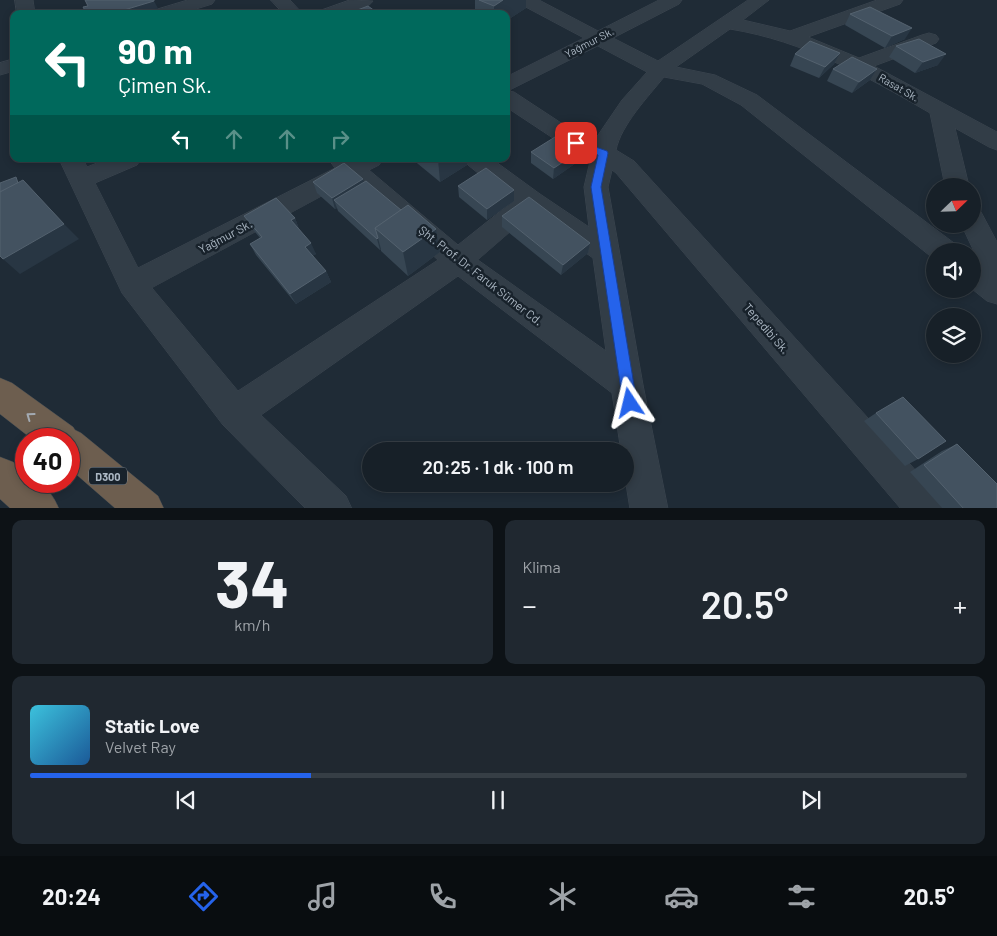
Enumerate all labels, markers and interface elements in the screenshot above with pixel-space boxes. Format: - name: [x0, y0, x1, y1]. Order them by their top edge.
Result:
- street label: Yağmur Sk.: [562, 24, 616, 60]
- text: 90 m: [118, 29, 193, 71]
- icon: left: [35, 30, 100, 95]
- street label: Rasat Sk.: [877, 70, 921, 104]
- text: Çimen Sk.: [118, 71, 212, 97]
- pin: [555, 122, 597, 164]
- icon: left: [167, 125, 195, 153]
- icon: ahead: [220, 125, 248, 153]
- icon: ahead: [273, 125, 301, 153]
- icon: right: [326, 125, 354, 153]
- icon: arrive: [562, 129, 590, 157]
- north arrow: [926, 178, 981, 232]
- map controls: [926, 178, 981, 363]
- street label: Yağmur Sk.: [196, 216, 254, 256]
- street label: Şht. Prof. Dr. Faruk Sümer Cd.: [416, 222, 546, 328]
- button: sound: [926, 243, 981, 298]
- street label: Tepedibi Sk.: [741, 300, 793, 356]
- button: layers: [926, 308, 981, 363]
- position arrow: [603, 376, 655, 428]
- one-way arrow: [27, 414, 36, 422]
- speed limit sign: 40: [15, 428, 80, 493]
- text: 20:25 · 1 dk · 100 m: [422, 455, 574, 478]
- road number: D300: [89, 468, 127, 484]
- text: 34: [215, 543, 289, 621]
- text: Klima: [523, 557, 561, 576]
- text: 20.5°: [701, 581, 788, 627]
- text: −: [523, 588, 537, 622]
- text: +: [953, 588, 967, 622]
- text: km/h: [234, 615, 270, 634]
- text: Static Love: [105, 714, 200, 737]
- text: Velvet Ray: [105, 737, 176, 756]
- icon: previous: [172, 786, 200, 814]
- icon: pause: [484, 786, 512, 814]
- icon: next: [797, 786, 825, 814]
- icon: directions: [186, 879, 221, 914]
- icon: music: [305, 879, 340, 914]
- icon: phone: [425, 879, 460, 914]
- icon: climate: [545, 879, 580, 914]
- icon: car: [664, 879, 699, 914]
- icon: filters: [784, 879, 819, 914]
- text: 20:24: [42, 883, 101, 909]
- text: 20.5°: [904, 883, 955, 909]

